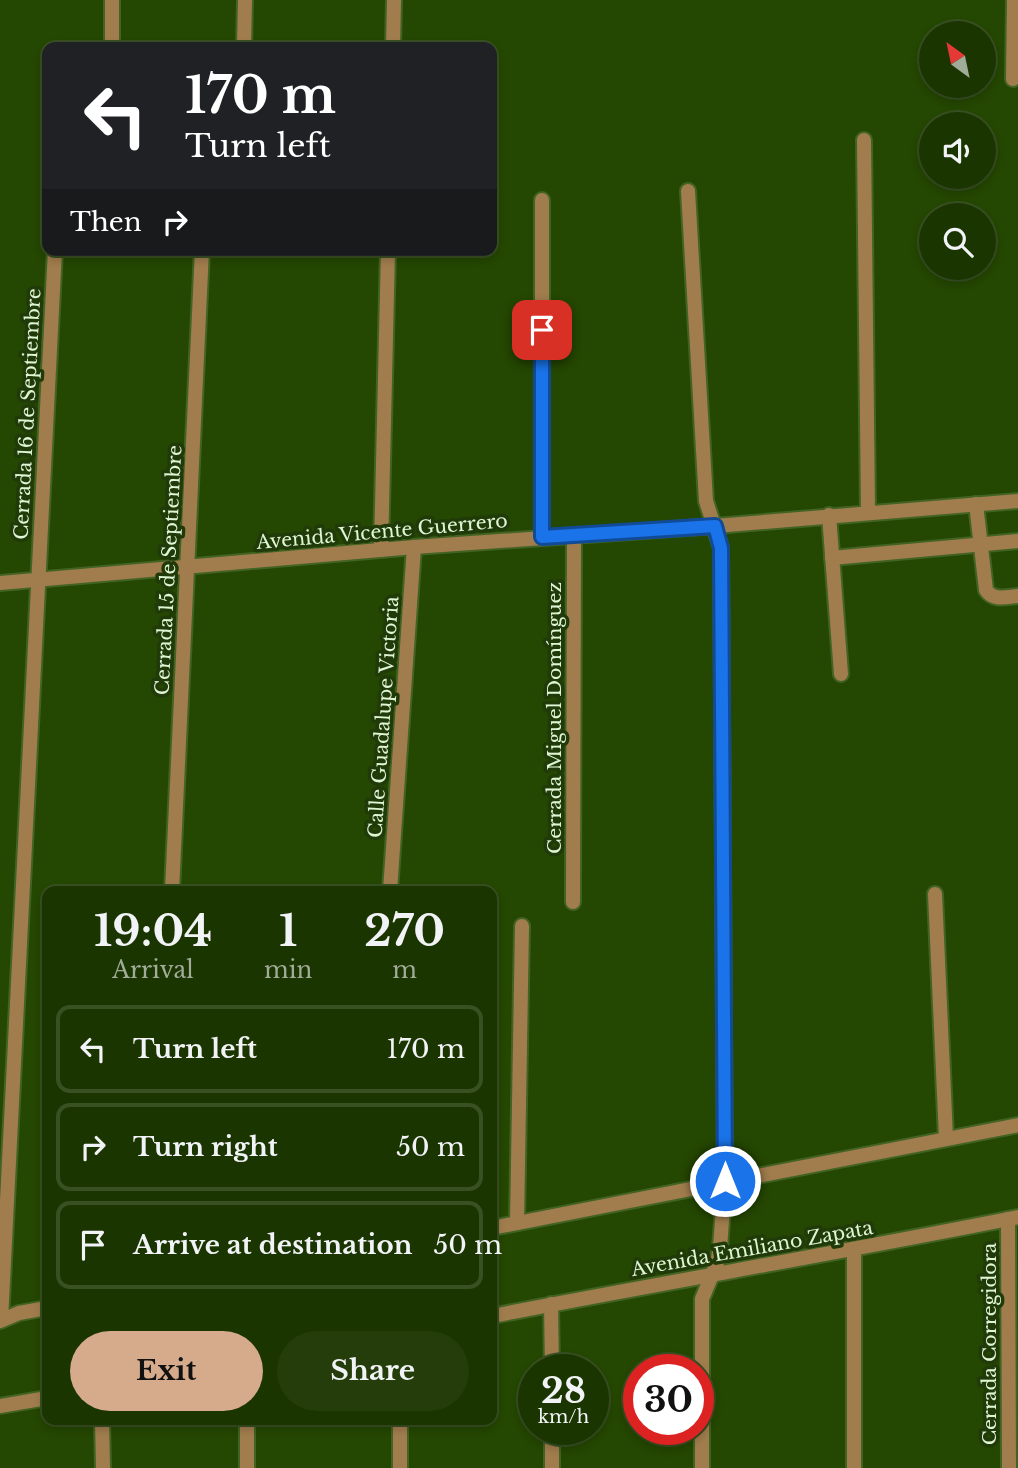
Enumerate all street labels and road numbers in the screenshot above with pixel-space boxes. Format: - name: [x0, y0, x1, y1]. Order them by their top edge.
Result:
- street label: Cerrada 16 de Septiembre: [9, 288, 46, 540]
- street label: Cerrada 15 de Septiembre: [150, 444, 187, 696]
- street label: Avenida Vicente Guerrero: [254, 509, 509, 554]
- street label: Cerrada Miguel Domínguez: [543, 582, 566, 854]
- street label: Calle Guadalupe Victoria: [364, 595, 403, 839]
- street label: Avenida Emiliano Zapata: [629, 1216, 875, 1281]
- street label: Cerrada Corregidora: [978, 1242, 1001, 1445]

